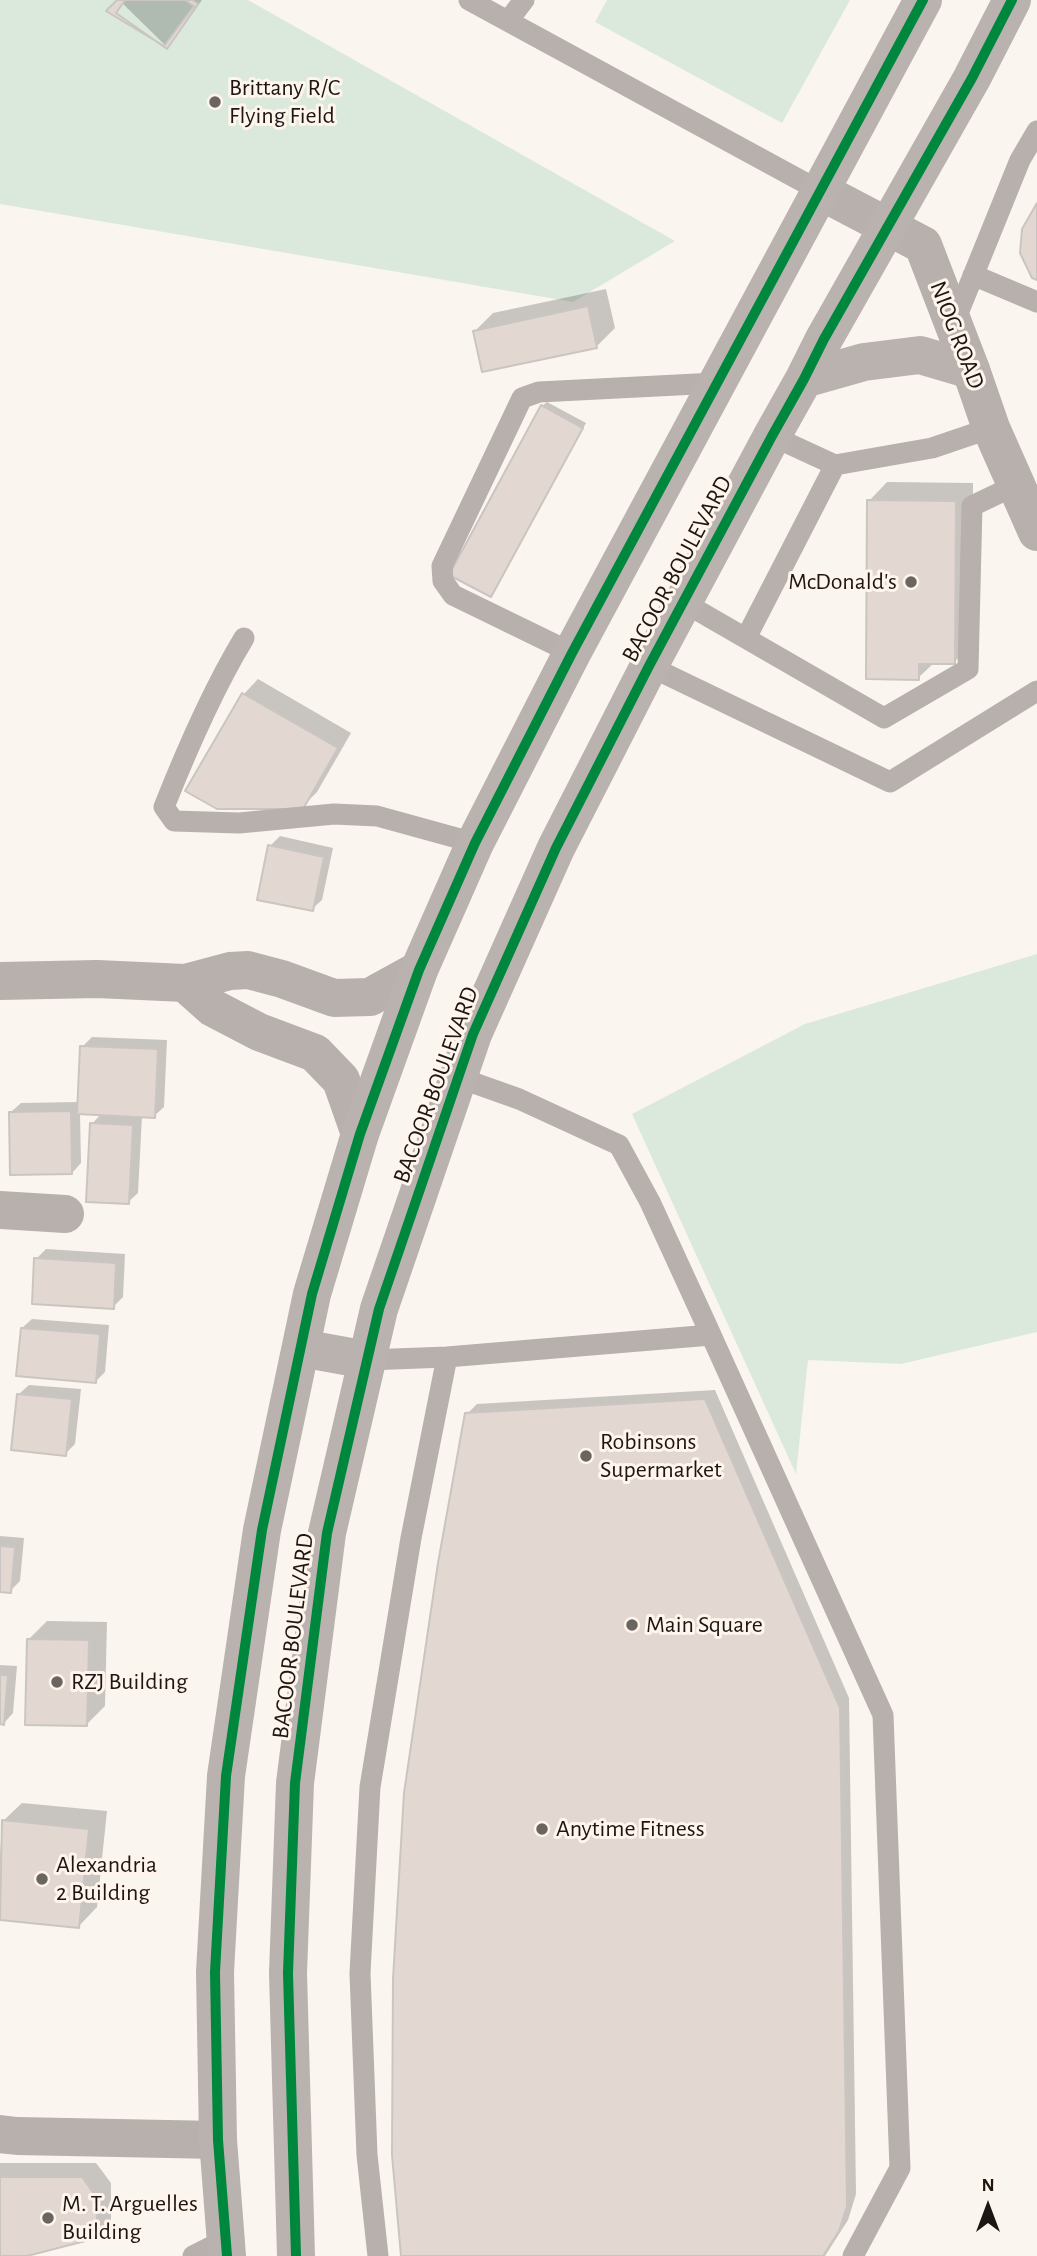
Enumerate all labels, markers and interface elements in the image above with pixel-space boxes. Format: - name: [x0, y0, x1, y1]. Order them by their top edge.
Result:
- place label: Brittany R/C Flying Field: [229, 74, 340, 130]
- marker: Brittany R/C Flying Field: [207, 94, 223, 110]
- street label: NIOG ROAD: [923, 277, 991, 393]
- street label: BACOOR BOULEVARD: [616, 471, 738, 667]
- place label: McDonald's: [788, 568, 897, 596]
- marker: McDonald's: [903, 574, 919, 590]
- street label: BACOOR BOULEVARD: [387, 983, 485, 1187]
- place label: Robinsons Supermarket: [600, 1428, 722, 1484]
- marker: Robinsons Supermarket: [578, 1448, 594, 1464]
- street label: BACOOR BOULEVARD: [266, 1531, 320, 1741]
- place label: Main Square: [646, 1611, 763, 1639]
- marker: Main Square: [624, 1617, 640, 1633]
- place label: RZJ Building: [71, 1668, 188, 1696]
- marker: RZJ Building: [49, 1674, 65, 1690]
- place label: Anytime Fitness: [556, 1815, 705, 1843]
- marker: Anytime Fitness: [534, 1821, 550, 1837]
- place label: Alexandria 2 Building: [56, 1851, 157, 1907]
- marker: Alexandria 2 Building: [34, 1871, 50, 1887]
- north arrow: [953, 2172, 1023, 2242]
- text: N: [981, 2176, 995, 2195]
- place label: M. T. Arguelles Building: [62, 2190, 198, 2246]
- marker: M. T. Arguelles Building: [40, 2210, 56, 2226]

